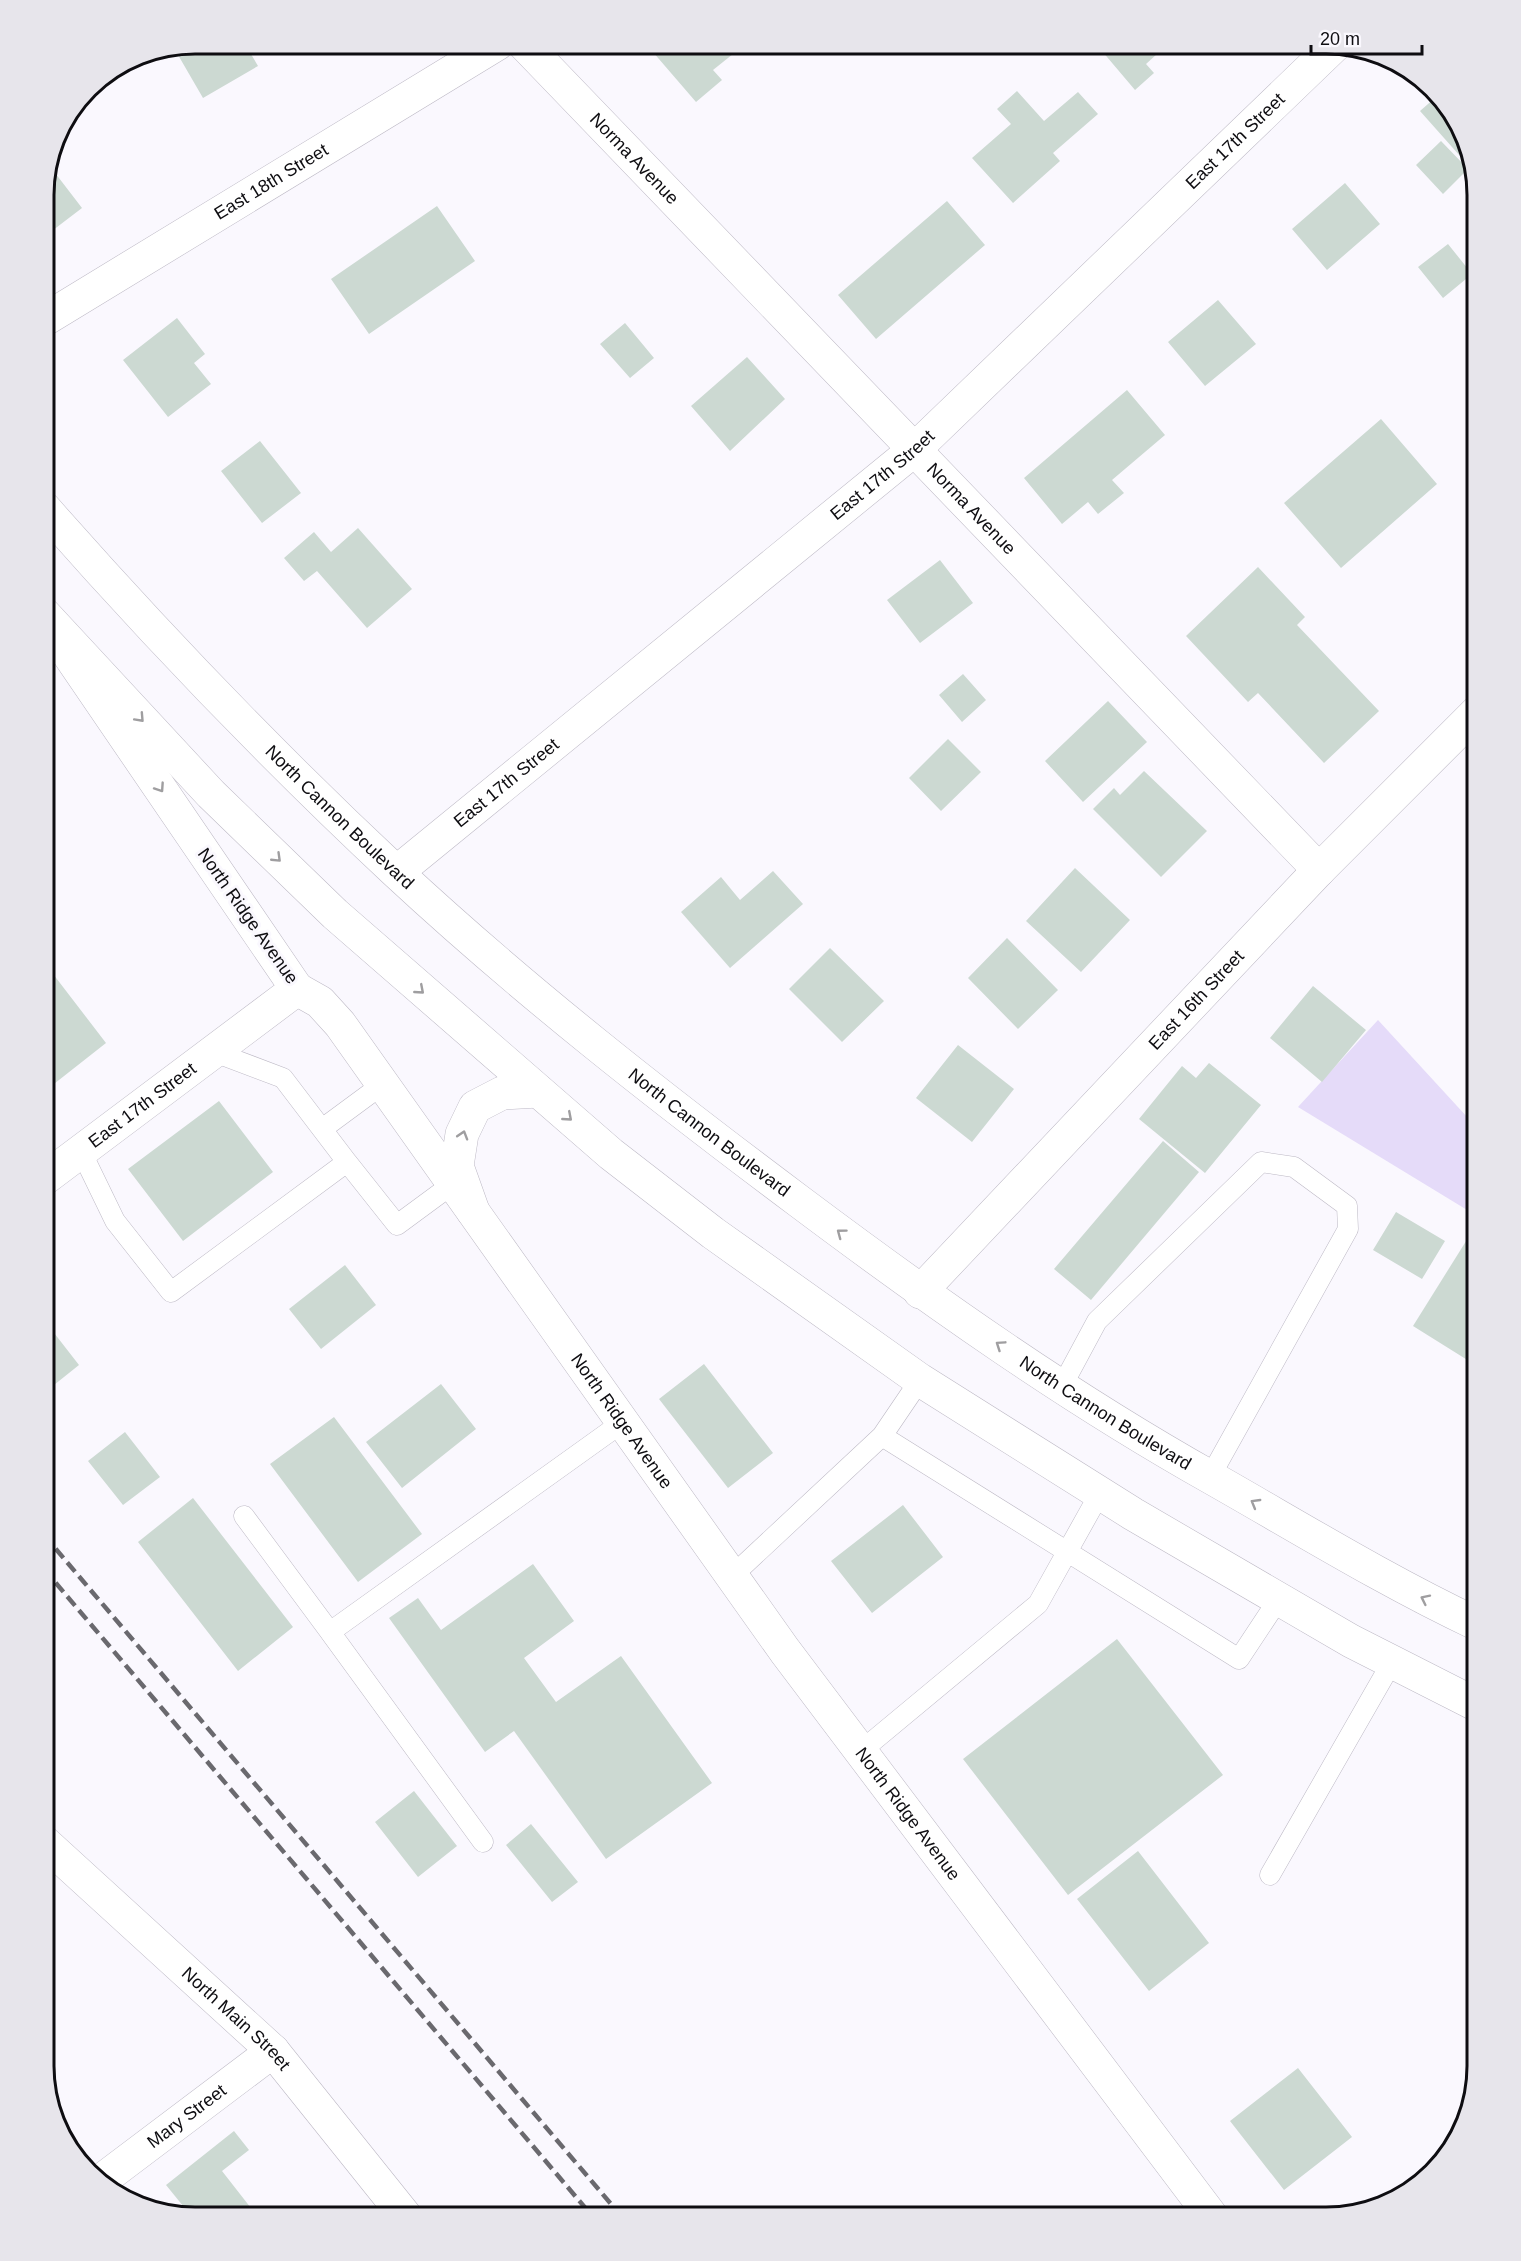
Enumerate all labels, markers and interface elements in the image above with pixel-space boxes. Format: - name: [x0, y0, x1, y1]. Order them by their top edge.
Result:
- scale bar: [1311, 18, 1422, 56]
- text: 20 m: [1320, 29, 1360, 49]
- street label: East 17th Street: [1182, 89, 1289, 193]
- street label: Norma Avenue: [586, 109, 683, 208]
- street label: East 18th Street: [211, 139, 332, 224]
- street label: East 17th Street: [826, 426, 938, 524]
- street label: Norma Avenue: [923, 459, 1020, 558]
- one-way arrow: [133, 711, 144, 722]
- street label: East 17th Street: [450, 734, 563, 831]
- street label: North Cannon Boulevard: [261, 741, 418, 893]
- one-way arrow: [152, 782, 164, 792]
- street label: North Ridge Avenue: [194, 844, 302, 988]
- one-way arrow: [269, 850, 280, 861]
- street label: East 16th Street: [1145, 946, 1248, 1054]
- one-way arrow: [413, 983, 424, 994]
- street label: East 17th Street: [85, 1058, 200, 1152]
- street label: North Cannon Boulevard: [624, 1064, 794, 1201]
- one-way arrow: [561, 1110, 572, 1121]
- one-way arrow: [456, 1130, 468, 1141]
- one-way arrow: [836, 1229, 847, 1240]
- one-way arrow: [996, 1341, 1007, 1352]
- street label: North Ridge Avenue: [567, 1350, 676, 1492]
- street label: North Cannon Boulevard: [1016, 1352, 1195, 1474]
- one-way arrow: [1251, 1499, 1261, 1511]
- one-way arrow: [1420, 1595, 1431, 1606]
- street label: North Ridge Avenue: [851, 1744, 964, 1884]
- street label: North Main Street: [178, 1963, 294, 2074]
- street label: Mary Street: [143, 2080, 230, 2152]

